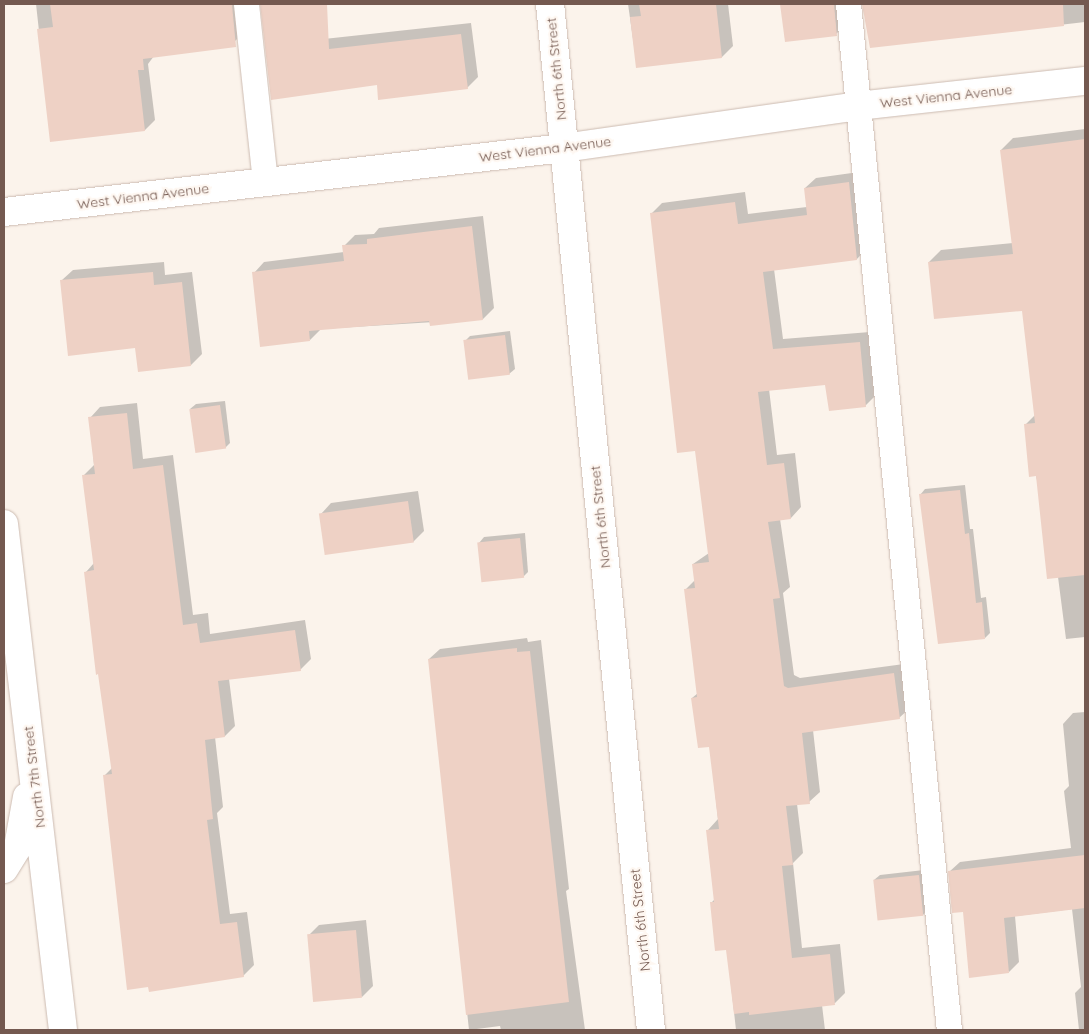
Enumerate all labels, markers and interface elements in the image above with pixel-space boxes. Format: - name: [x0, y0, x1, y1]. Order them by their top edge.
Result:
- street label: North 6th Street: [542, 17, 570, 121]
- street label: West Vienna Avenue: [879, 81, 1013, 111]
- street label: West Vienna Avenue: [478, 133, 612, 165]
- street label: West Vienna Avenue: [76, 180, 210, 212]
- street label: North 6th Street: [586, 465, 614, 569]
- street label: North 7th Street: [19, 725, 49, 829]
- street label: North 6th Street: [626, 868, 654, 972]

